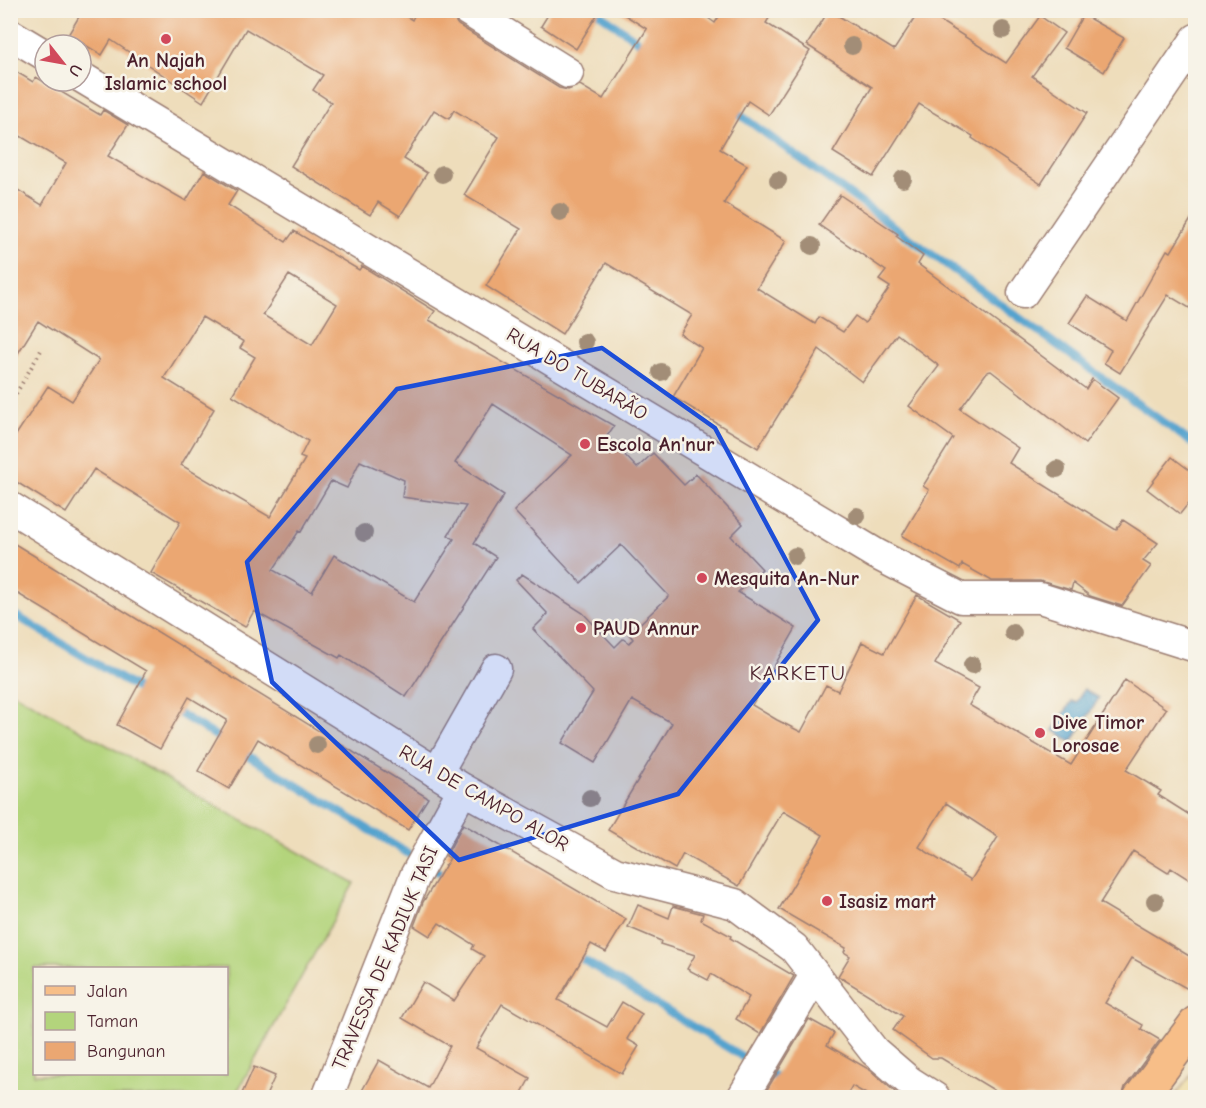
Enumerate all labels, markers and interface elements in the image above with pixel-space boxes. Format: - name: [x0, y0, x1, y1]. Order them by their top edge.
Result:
- marker: An Najah Islamic school: [159, 32, 173, 46]
- north arrow: [33, 33, 93, 93]
- place label: An Najah Islamic school: [105, 49, 227, 95]
- text: U: [65, 61, 85, 79]
- street label: RUA DO TUBARÃO: [502, 323, 652, 425]
- place label: Escola An'nur: [597, 433, 714, 456]
- marker: Escola An'nur: [578, 437, 592, 451]
- place label: Mesquita An-Nur: [714, 567, 859, 590]
- marker: Mesquita An-Nur: [695, 571, 709, 585]
- place label: PAUD Annur: [593, 617, 698, 640]
- marker: PAUD Annur: [574, 621, 588, 635]
- district label: KARKETU: [750, 661, 846, 685]
- place label: Dive Timor Lorosae: [1052, 711, 1144, 757]
- marker: Dive Timor Lorosae: [1033, 726, 1047, 740]
- street label: RUA DE CAMPO ALOR: [395, 740, 573, 856]
- street label: TRAVESSA DE KADIUK TASI: [327, 842, 443, 1073]
- place label: Isasiz mart: [839, 890, 936, 913]
- marker: Isasiz mart: [820, 894, 834, 908]
- legend: [33, 967, 228, 1075]
- text: Jalan: [87, 981, 128, 1002]
- text: Taman: [87, 1011, 138, 1032]
- text: Bangunan: [87, 1041, 165, 1062]

